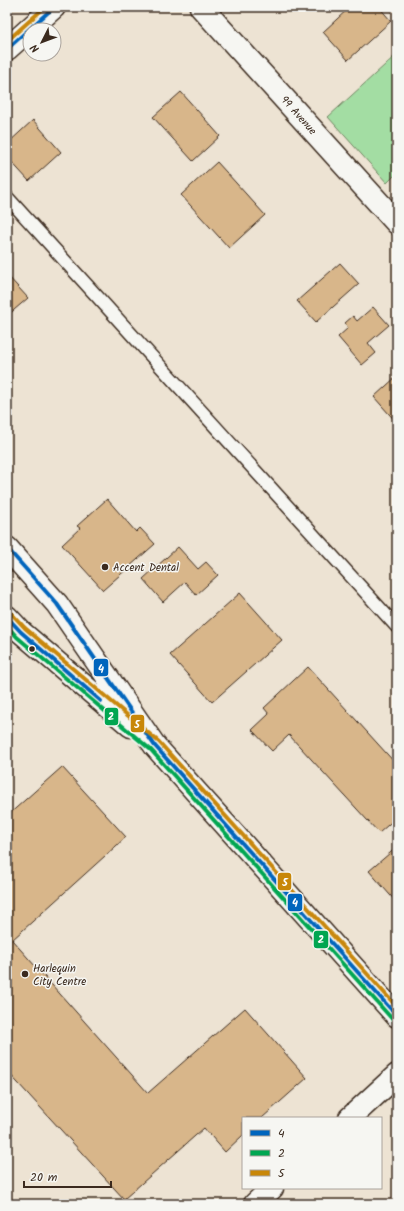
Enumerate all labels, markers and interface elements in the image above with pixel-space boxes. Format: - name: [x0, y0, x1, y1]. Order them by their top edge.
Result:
- north arrow: [22, 22, 62, 62]
- text: N: [26, 39, 44, 57]
- street label: 99 Avenue: [276, 92, 321, 139]
- place label: Accent Dental: [113, 559, 179, 577]
- marker: Accent Dental: [100, 562, 110, 572]
- unlabelled marker: [27, 644, 37, 654]
- line badge: 4: [93, 658, 109, 677]
- text: 4: [98, 660, 104, 678]
- line badge: 2: [104, 707, 119, 726]
- text: 2: [108, 708, 114, 726]
- line badge: 5: [130, 714, 145, 733]
- text: 5: [133, 716, 141, 734]
- line badge: 5: [277, 872, 292, 891]
- text: 5: [281, 874, 289, 892]
- line badge: 4: [287, 893, 303, 912]
- text: 4: [292, 894, 298, 912]
- line badge: 2: [313, 930, 329, 949]
- text: 2: [318, 931, 324, 949]
- place label: Harlequin City Centre: [33, 960, 86, 991]
- marker: Harlequin City Centre: [20, 969, 30, 979]
- legend: [242, 1117, 382, 1189]
- text: 4: [278, 1124, 285, 1143]
- text: 2: [278, 1144, 285, 1163]
- scale bar: [24, 1163, 111, 1189]
- text: 5: [278, 1164, 286, 1183]
- text: 20 m: [30, 1168, 58, 1187]

